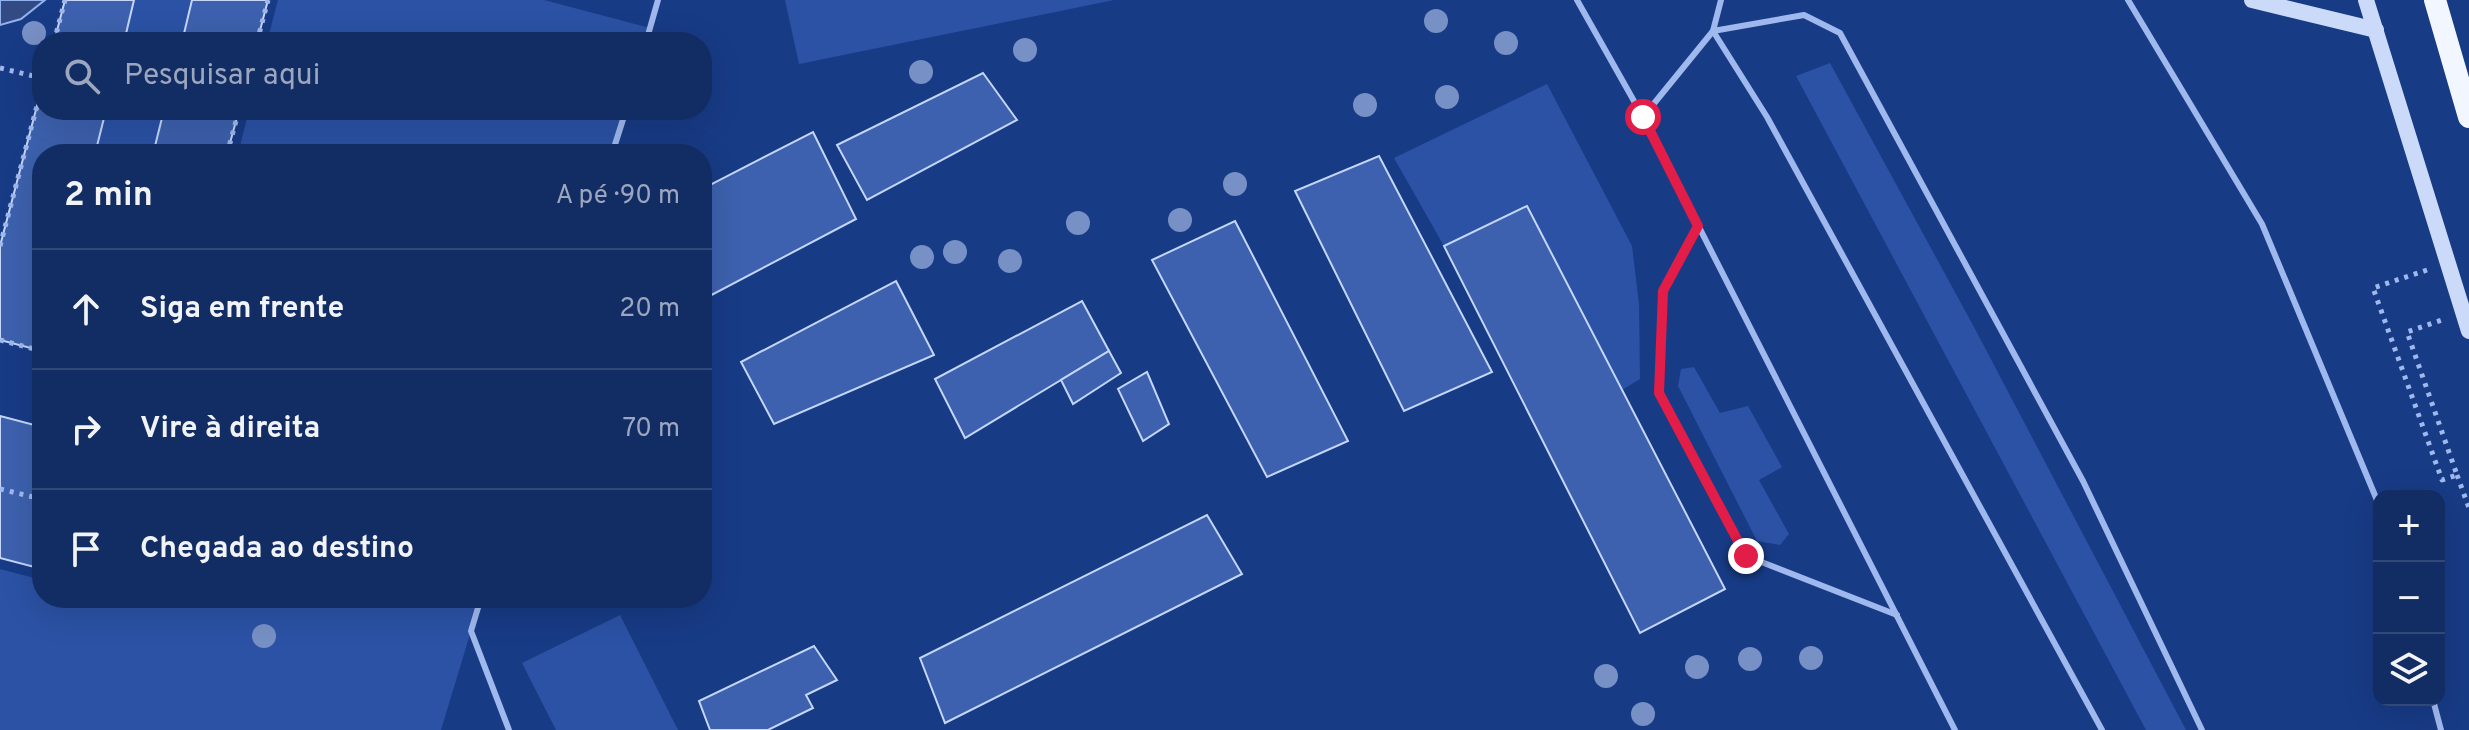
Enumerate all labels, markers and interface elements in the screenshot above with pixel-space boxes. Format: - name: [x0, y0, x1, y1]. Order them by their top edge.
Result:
- search box: [32, 32, 712, 120]
- icon: search: [60, 54, 104, 98]
- text: Pesquisar aqui: [124, 58, 320, 95]
- route start: [1625, 99, 1661, 135]
- text: 2 min: [64, 175, 153, 218]
- text: A pé · 90 m: [556, 180, 680, 213]
- icon: ahead: [64, 287, 108, 331]
- text: Siga em frente: [140, 291, 344, 328]
- text: 20 m: [619, 293, 680, 326]
- icon: right: [64, 407, 108, 451]
- text: Vire à direita: [140, 411, 320, 448]
- text: 70 m: [622, 413, 680, 446]
- map controls: [2373, 490, 2445, 706]
- button: +: [2373, 490, 2445, 562]
- icon: arrive: [64, 527, 108, 571]
- text: Chegada ao destino: [140, 531, 414, 568]
- route end: [1728, 538, 1764, 574]
- button: −: [2373, 562, 2445, 634]
- button: layers: [2373, 634, 2445, 706]

